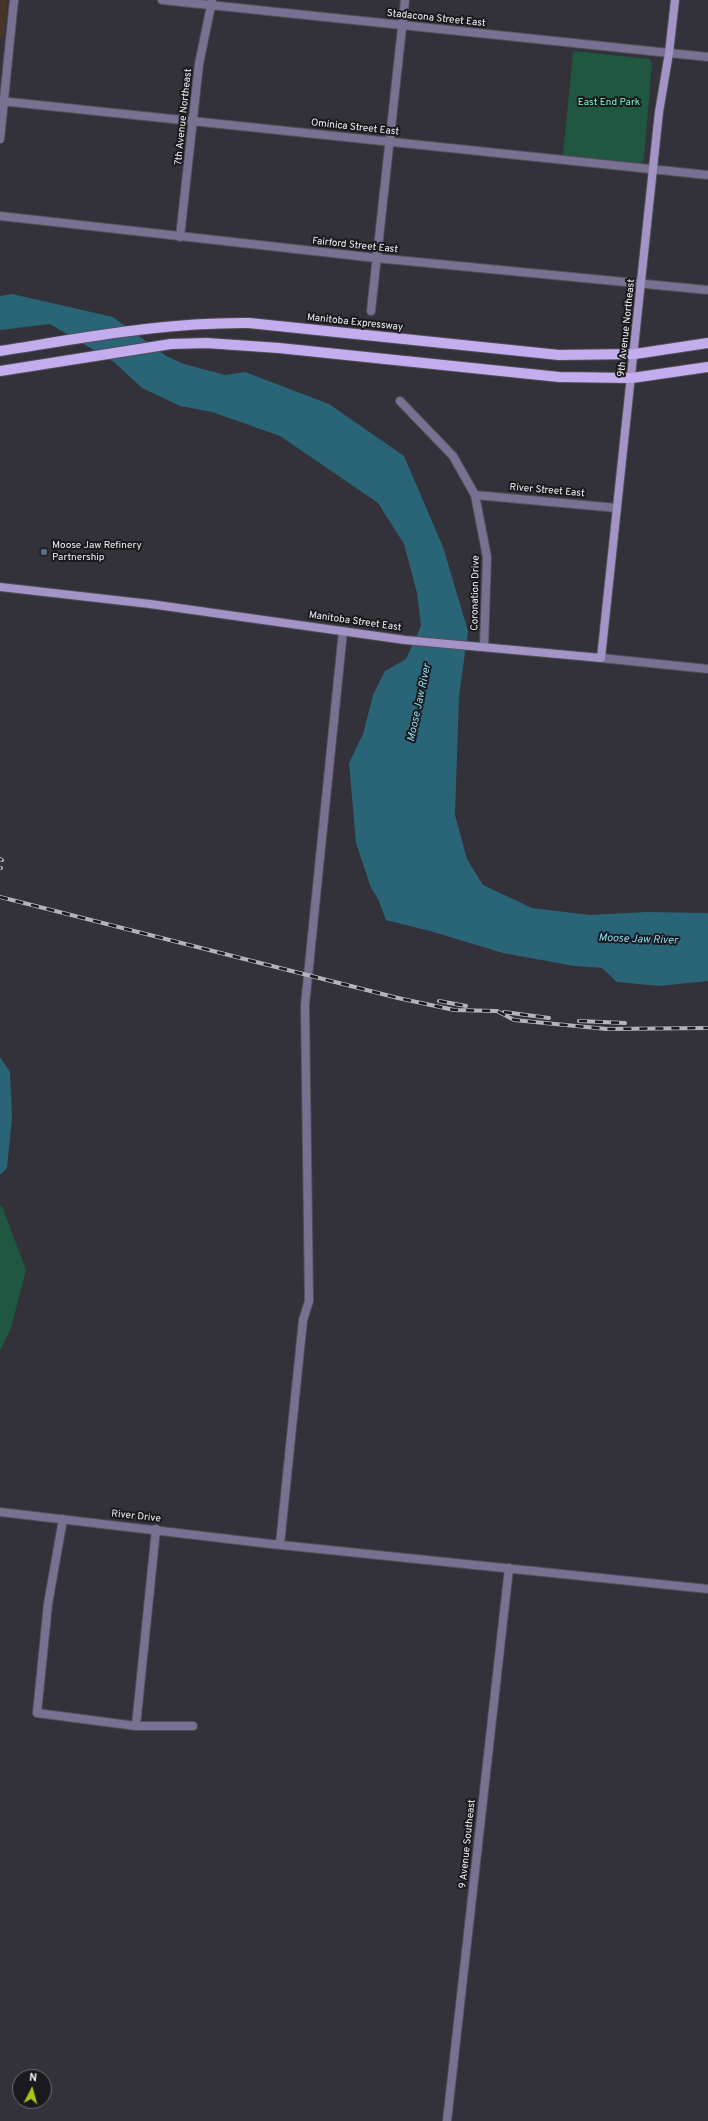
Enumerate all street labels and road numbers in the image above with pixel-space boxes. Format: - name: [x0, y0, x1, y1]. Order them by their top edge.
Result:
- street label: Stadacona Street East: [386, 8, 486, 30]
- street label: 7th Avenue Northeast: [173, 68, 195, 166]
- street label: Ominica Street East: [310, 117, 400, 139]
- street label: Fairford Street East: [311, 236, 399, 256]
- street label: 9th Avenue Northeast: [616, 278, 638, 378]
- street label: Manitoba Expressway: [306, 312, 404, 334]
- street label: River Street East: [509, 482, 585, 500]
- street label: Coronation Drive: [469, 555, 483, 631]
- street label: Manitoba Street East: [308, 610, 402, 634]
- street label: River Drive: [111, 1508, 161, 1526]
- street label: 9 Avenue Southeast: [457, 1799, 479, 1889]

